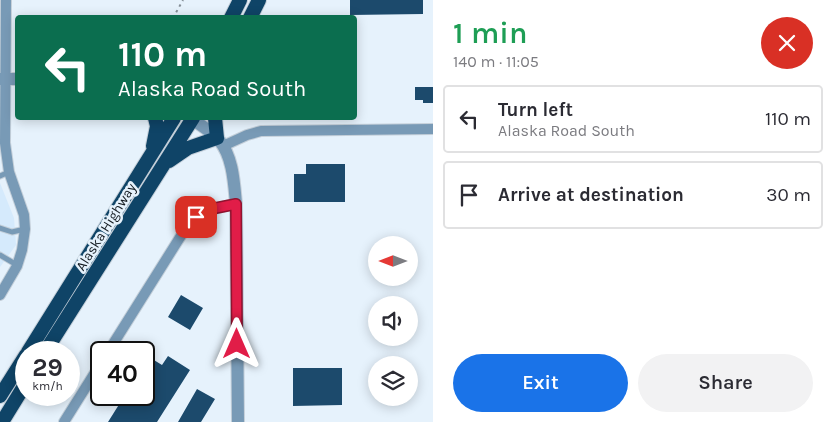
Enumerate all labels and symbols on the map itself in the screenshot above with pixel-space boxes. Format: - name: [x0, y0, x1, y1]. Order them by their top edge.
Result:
- street label: Alaska Highway: [72, 180, 140, 274]
- pin: [175, 196, 217, 238]
- north arrow: [368, 236, 418, 286]
- position arrow: [210, 317, 262, 369]
- speed limit sign: 40: [90, 341, 155, 406]

